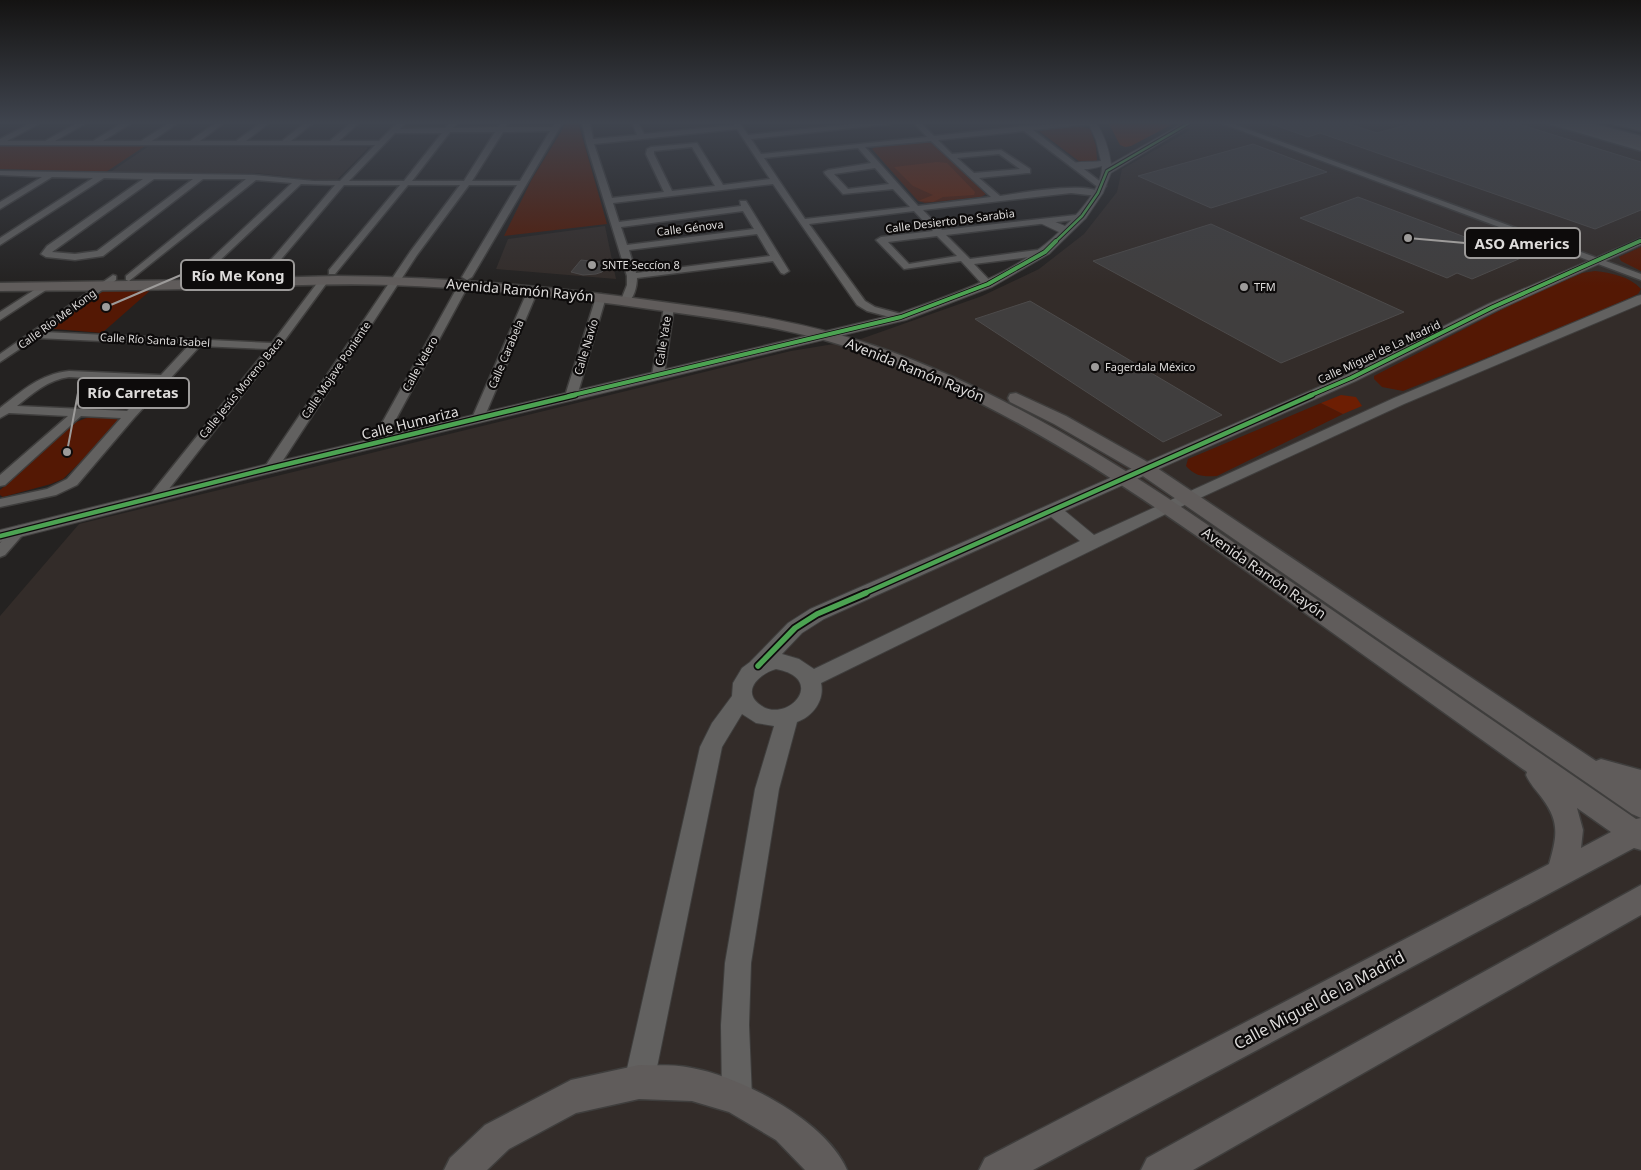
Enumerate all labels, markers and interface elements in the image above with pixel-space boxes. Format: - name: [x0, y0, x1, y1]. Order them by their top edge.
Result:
- street label: Calle Desierto De Sarabia: [885, 205, 1015, 236]
- street label: Calle Génova: [656, 216, 724, 239]
- callout: ASO Americs: [1465, 228, 1580, 258]
- text: ASO Americs: [1475, 233, 1569, 253]
- place label: SNTE Seccíon 8: [602, 257, 680, 272]
- marker: SNTE Seccíon 8: [586, 259, 598, 271]
- callout: Río Me Kong: [181, 260, 294, 290]
- text: Río Me Kong: [191, 265, 285, 285]
- street label: Avenida Ramón Rayón: [446, 274, 594, 305]
- place label: TFM: [1254, 279, 1276, 294]
- marker: TFM: [1238, 281, 1250, 293]
- street label: Calle Río Me Kong: [15, 285, 99, 352]
- street label: Calle Yate: [651, 315, 674, 367]
- street label: Calle Miguel de La Madrid: [1315, 316, 1443, 387]
- street label: Calle Carabela: [484, 317, 527, 391]
- street label: Calle Navío: [570, 317, 601, 377]
- street label: Calle Mojave Poniente: [297, 318, 374, 421]
- street label: Calle Río Santa Isabel: [100, 329, 210, 350]
- street label: Calle Velero: [398, 333, 441, 394]
- street label: Avenida Ramón Rayón: [843, 333, 987, 406]
- street label: Calle Jesús Moreno Baca: [195, 334, 286, 441]
- place label: Fagerdala México: [1105, 359, 1196, 374]
- marker: Fagerdala México: [1089, 361, 1101, 373]
- callout: Río Carretas: [78, 378, 189, 408]
- text: Río Carretas: [87, 382, 179, 402]
- street label: Calle Humariza: [359, 401, 460, 444]
- street label: Avenida Ramón Rayón: [1198, 522, 1330, 623]
- street label: Calle Miguel de la Madrid: [1230, 946, 1408, 1054]

